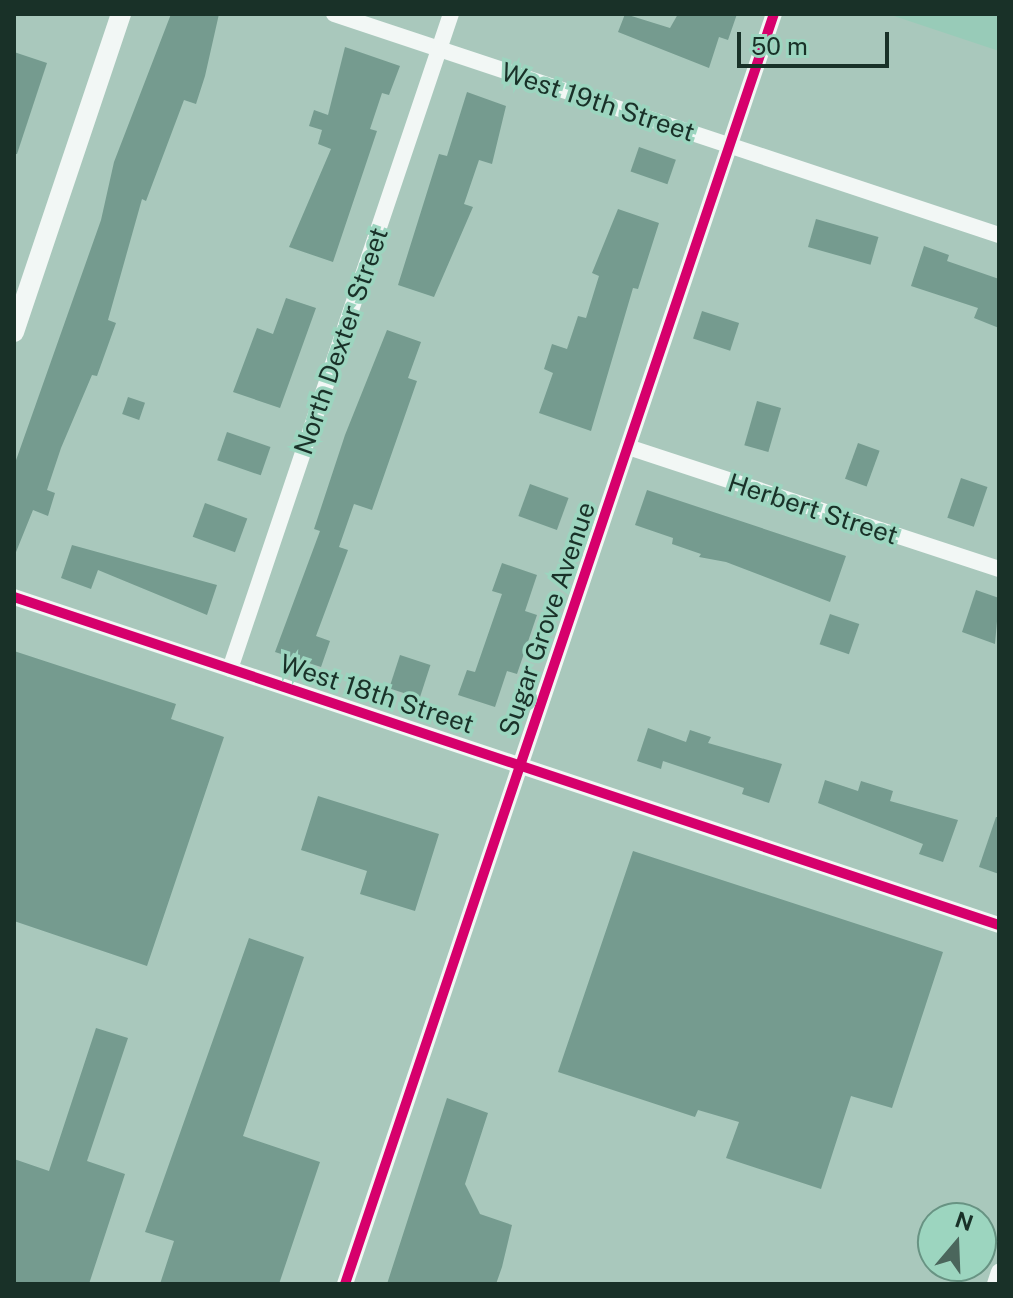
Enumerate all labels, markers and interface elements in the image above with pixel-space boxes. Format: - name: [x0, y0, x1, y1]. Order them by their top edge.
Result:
- scale bar: [741, 16, 893, 66]
- text: 50 m: [751, 32, 808, 60]
- street label: West 19th Street: [497, 56, 699, 148]
- street label: North Dexter Street: [287, 223, 395, 459]
- street label: Herbert Street: [724, 467, 902, 551]
- street label: Sugar Grove Avenue: [492, 498, 602, 740]
- street label: West 18th Street: [276, 648, 478, 740]
- north arrow: [917, 1202, 997, 1282]
- text: N: [952, 1206, 977, 1236]

